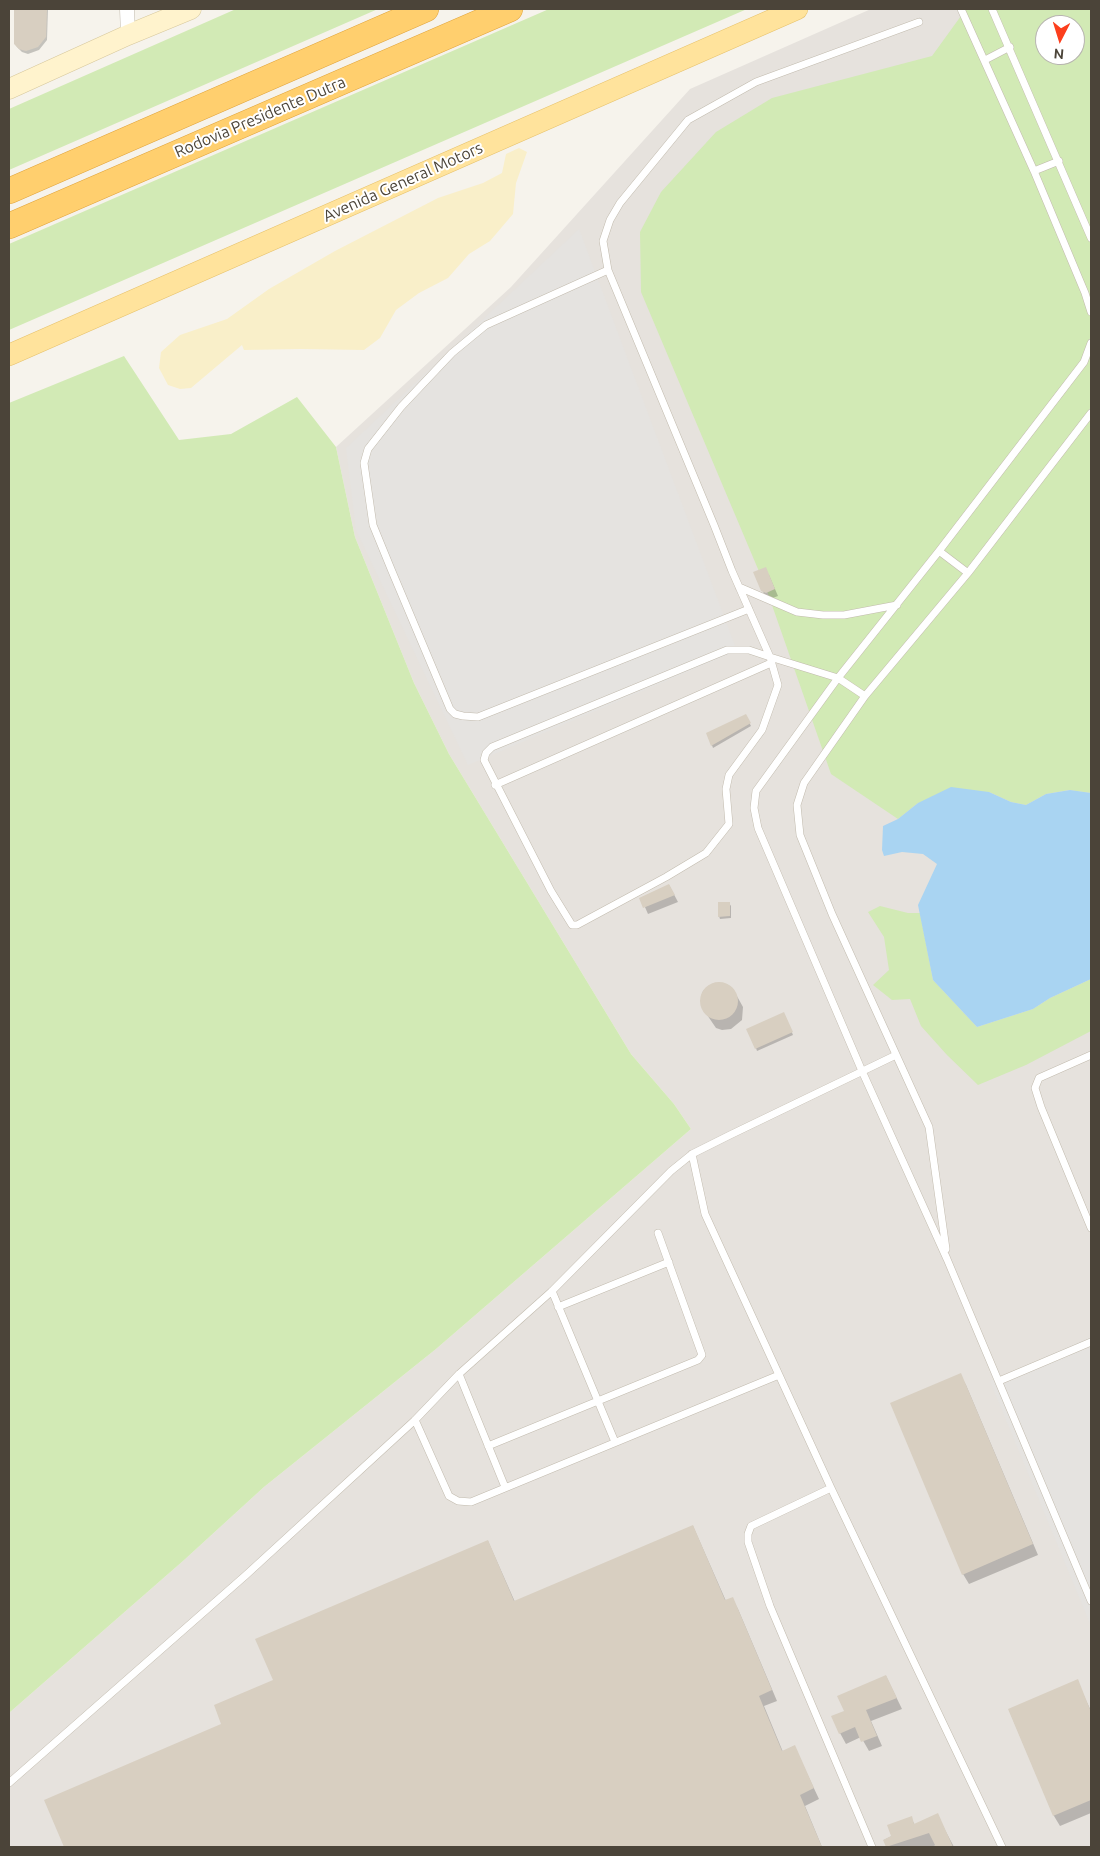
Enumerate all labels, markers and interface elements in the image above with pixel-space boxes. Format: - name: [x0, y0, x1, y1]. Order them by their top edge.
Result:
- north arrow: [1035, 15, 1085, 65]
- text: N: [1053, 46, 1065, 62]
- street label: Rodovia Presidente Dutra: [172, 72, 348, 162]
- street label: Avenida General Motors: [320, 138, 486, 226]

